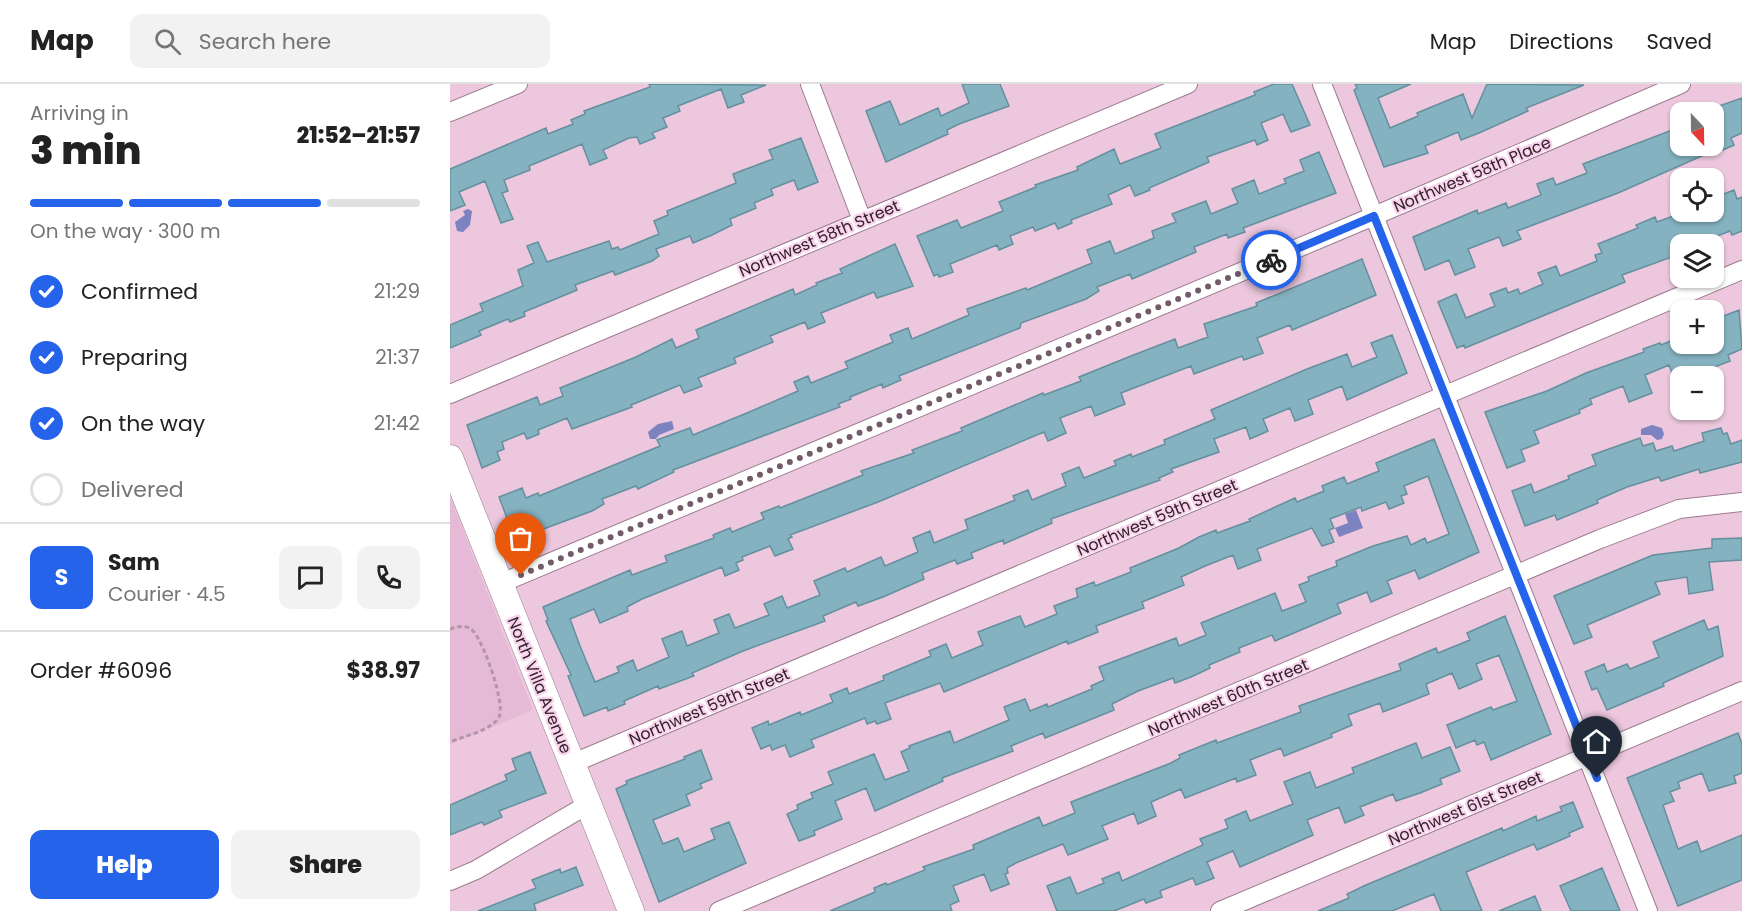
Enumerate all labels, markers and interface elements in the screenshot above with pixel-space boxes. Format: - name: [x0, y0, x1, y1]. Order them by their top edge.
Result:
- search box: [130, 14, 550, 68]
- text: Map: [30, 21, 94, 60]
- icon: search: [151, 25, 184, 58]
- text: Search here: [199, 26, 331, 57]
- text: Map: [1430, 27, 1476, 56]
- text: Directions: [1509, 27, 1613, 56]
- text: Saved: [1646, 27, 1712, 56]
- text: Arriving in: [30, 99, 129, 127]
- north arrow: [1670, 102, 1724, 156]
- map controls: [1670, 102, 1724, 420]
- text: 21:52–21:57: [297, 120, 420, 151]
- text: 3 min: [30, 123, 142, 178]
- street label: Northwest 58th Place: [1390, 131, 1555, 218]
- button: locate: [1670, 168, 1724, 222]
- street label: Northwest 58th Street: [735, 194, 903, 283]
- text: On the way · 300 m: [30, 217, 221, 245]
- courier: [1241, 230, 1301, 290]
- button: layers: [1670, 234, 1724, 288]
- icon: bike: [1255, 244, 1288, 277]
- icon: check: [30, 275, 63, 308]
- text: Confirmed: [81, 276, 198, 307]
- text: 21:29: [374, 277, 420, 305]
- button: +: [1670, 300, 1724, 354]
- icon: check: [30, 341, 63, 374]
- text: Preparing: [81, 342, 188, 373]
- text: 21:37: [375, 343, 420, 371]
- button: −: [1670, 366, 1724, 420]
- icon: check: [30, 407, 63, 440]
- text: On the way: [81, 408, 205, 439]
- text: 21:42: [374, 409, 420, 437]
- street label: Northwest 59th Street: [1073, 473, 1241, 562]
- text: Delivered: [81, 474, 184, 505]
- pin: [495, 513, 546, 575]
- icon: bag: [504, 522, 537, 555]
- button: chat: [279, 546, 342, 609]
- button: phone: [357, 546, 420, 609]
- text: Sam: [108, 547, 160, 578]
- text: S: [55, 562, 68, 593]
- text: Courier · 4.5: [108, 580, 226, 608]
- street label: North Villa Avenue: [502, 613, 577, 757]
- street label: Northwest 60th Street: [1144, 653, 1312, 742]
- text: Order #6096: [30, 655, 172, 686]
- text: $38.97: [346, 655, 420, 686]
- street label: Northwest 59th Street: [625, 662, 793, 751]
- pin: [1571, 716, 1622, 778]
- icon: home: [1580, 725, 1613, 758]
- street label: Northwest 61st Street: [1384, 765, 1546, 851]
- button: Help: [30, 830, 219, 899]
- button: Share: [231, 830, 420, 899]

